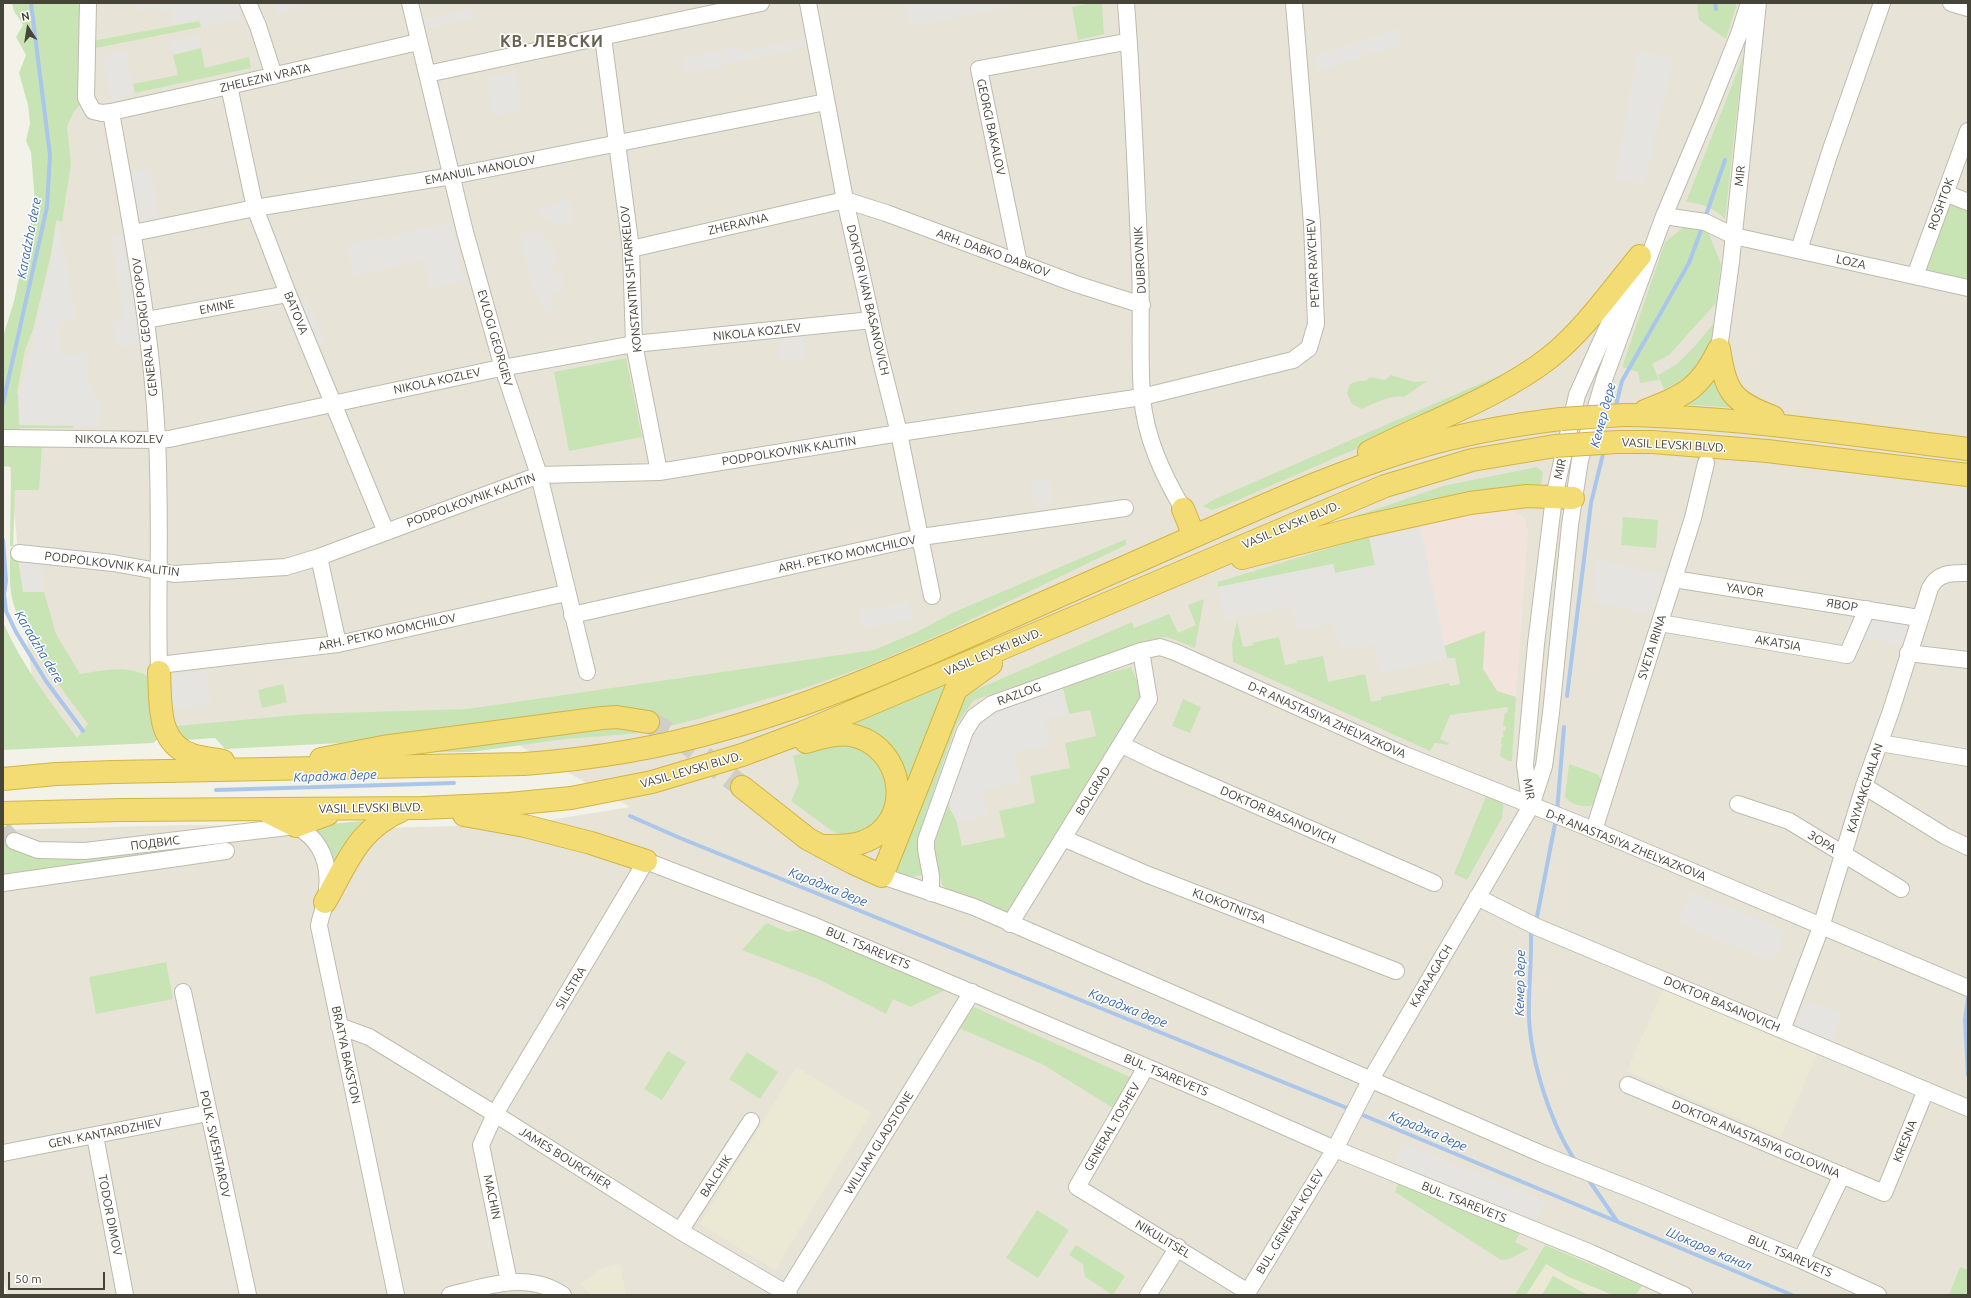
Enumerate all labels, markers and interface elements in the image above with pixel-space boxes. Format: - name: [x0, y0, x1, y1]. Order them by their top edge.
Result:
- north arrow: [8, 8, 48, 48]
- text: N: [20, 10, 31, 23]
- district label: КВ. ЛЕВСКИ: [500, 32, 604, 52]
- street label: ZHELEZNI VRATA: [218, 61, 312, 95]
- street label: GEORGI BAKALOV: [974, 77, 1008, 177]
- street label: EMANUIL MANOLOV: [424, 152, 536, 188]
- street label: MIR: [1732, 165, 1748, 187]
- street label: ROSHTOK: [1925, 176, 1957, 232]
- water label: Karadzha dere: [14, 196, 44, 280]
- street label: KONSTANTIN SHTARKELOV: [617, 205, 645, 353]
- street label: ZHERAVNA: [707, 210, 769, 238]
- street label: PETAR RAYCHEV: [1303, 218, 1323, 308]
- street label: DOKTOR IVAN BASANOVICH: [844, 223, 892, 377]
- street label: ARH. DABKO DABKOV: [934, 226, 1052, 280]
- street label: DUBROVNIK: [1131, 226, 1149, 294]
- street label: LOZA: [1835, 252, 1867, 272]
- street label: GENERAL GEORGI POPOV: [129, 257, 161, 397]
- street label: EVLOGI GEORGIEV: [474, 288, 516, 388]
- street label: BATOVA: [281, 289, 311, 337]
- street label: EMINE: [198, 297, 236, 317]
- street label: NIKOLA KOZLEV: [712, 320, 802, 344]
- street label: NIKOLA KOZLEV: [392, 365, 482, 397]
- water label: Кемер дере: [1587, 381, 1619, 449]
- street label: NIKOLA KOZLEV: [75, 432, 163, 446]
- street label: PODPOLKOVNIK KALITIN: [721, 433, 857, 469]
- street label: VASIL LEVSKI BLVD.: [1621, 435, 1727, 455]
- street label: MIR: [1551, 457, 1569, 481]
- street label: PODPOLKOVNIK KALITIN: [405, 470, 537, 530]
- street label: VASIL LEVSKI BLVD.: [1240, 498, 1342, 552]
- street label: ARH. PETKO MOMCHILOV: [777, 532, 917, 576]
- street label: PODPOLKOVNIK KALITIN: [44, 549, 180, 579]
- street label: YAVOR: [1725, 580, 1765, 600]
- street label: ЯВОР: [1825, 595, 1859, 615]
- water label: Karadzha dere: [11, 608, 67, 686]
- street label: ARH. PETKO MOMCHILOV: [317, 610, 457, 654]
- street label: SVETA IRINA: [1635, 613, 1669, 681]
- street label: VASIL LEVSKI BLVD.: [942, 625, 1044, 679]
- street label: AKATSIA: [1754, 632, 1802, 654]
- street label: RAZLOG: [995, 679, 1043, 709]
- street label: D-R ANASTASIYA ZHELYAZKOVA: [1246, 679, 1408, 761]
- street label: KAYMAKCHALAN: [1844, 741, 1886, 835]
- street label: VASIL LEVSKI BLVD.: [639, 749, 743, 791]
- street label: BOLGRAD: [1072, 764, 1114, 818]
- water label: Караджа дере: [293, 767, 377, 785]
- street label: MIR: [1520, 777, 1538, 801]
- street label: DOKTOR BASANOVICH: [1218, 783, 1338, 847]
- street label: VASIL LEVSKI BLVD.: [319, 800, 423, 816]
- street label: D-R ANASTASIYA ZHELYAZKOVA: [1544, 806, 1708, 884]
- street label: ЗОРА: [1805, 828, 1839, 856]
- street label: ПОДВИС: [130, 833, 180, 853]
- water label: Караджа дере: [787, 864, 869, 910]
- street label: KLOKOTNITSA: [1190, 885, 1268, 927]
- street label: BUL. TSAREVETS: [824, 924, 912, 972]
- street label: KARAAGACH: [1407, 942, 1455, 1010]
- water label: Кемер дере: [1512, 950, 1528, 1016]
- street label: SILISTRA: [553, 964, 589, 1012]
- street label: DOKTOR BASANOVICH: [1662, 973, 1782, 1035]
- water label: Караджа дере: [1087, 985, 1169, 1031]
- street label: BRATYA BAKSTON: [329, 1005, 363, 1105]
- street label: BUL. TSAREVETS: [1122, 1051, 1210, 1099]
- street label: GENERAL TOSHEV: [1081, 1080, 1143, 1174]
- street label: POLK. SVESHTAROV: [197, 1089, 233, 1199]
- street label: WILLIAM GLADSTONE: [842, 1089, 916, 1197]
- street label: DOKTOR ANASTASIYA GOLOVINA: [1670, 1097, 1842, 1181]
- water label: Караджа дере: [1387, 1108, 1469, 1154]
- street label: GEN. KANTARDZHIEV: [47, 1115, 163, 1151]
- street label: KRESNA: [1890, 1118, 1920, 1164]
- street label: JAMES BOURCHIER: [516, 1124, 614, 1192]
- street label: BALCHIK: [697, 1152, 735, 1200]
- street label: BUL. GENERAL KOLEV: [1253, 1167, 1327, 1277]
- street label: TODOR DIMOV: [95, 1173, 125, 1257]
- street label: MACHIN: [480, 1173, 504, 1221]
- street label: BUL. TSAREVETS: [1419, 1178, 1509, 1226]
- street label: NIKULITSEL: [1133, 1217, 1193, 1261]
- water label: Шокаров канал: [1664, 1224, 1754, 1274]
- street label: BUL. TSAREVETS: [1746, 1232, 1834, 1280]
- scale bar: [10, 1264, 107, 1290]
- text: 50 m: [15, 1272, 42, 1285]

